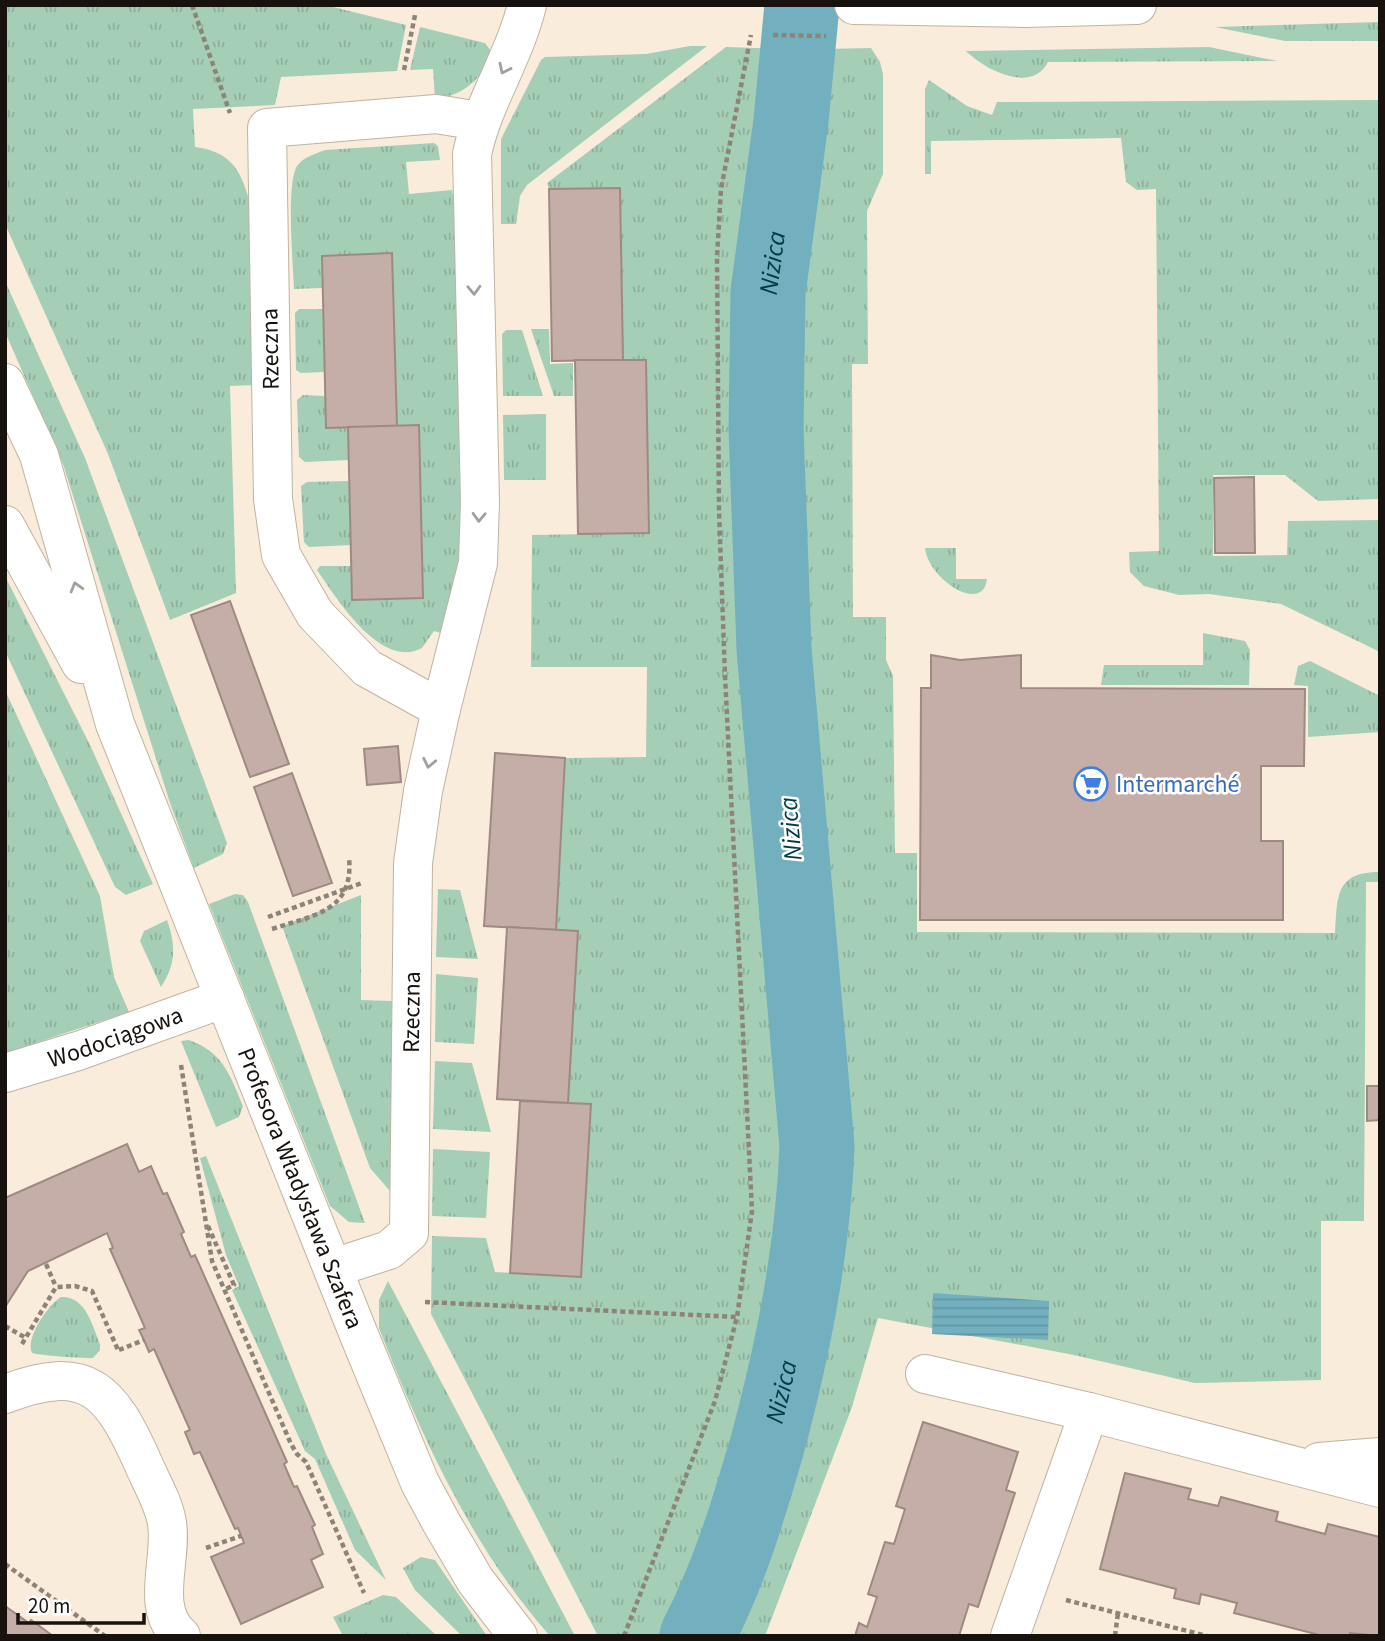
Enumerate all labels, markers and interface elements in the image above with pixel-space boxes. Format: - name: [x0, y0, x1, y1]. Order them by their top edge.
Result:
- one-way arrow: [498, 62, 512, 74]
- water label: Nizica: [750, 229, 795, 297]
- one-way arrow: [466, 285, 481, 296]
- street label: Rzeczna: [252, 308, 289, 390]
- one-way arrow: [471, 513, 487, 523]
- one-way arrow: [70, 582, 84, 594]
- one-way arrow: [422, 757, 437, 769]
- supermarket icon: Intermarché: [1072, 765, 1110, 803]
- place label: Intermarché: [1116, 767, 1239, 802]
- water label: Nizica: [769, 795, 812, 862]
- street label: Rzeczna: [394, 971, 430, 1053]
- street label: Wodociągowa: [44, 998, 188, 1077]
- street label: Profesora Władysława Szafera: [228, 1042, 372, 1334]
- water label: Nizica: [756, 1356, 807, 1427]
- scale bar: [18, 1582, 144, 1626]
- text: 20 m: [28, 1591, 70, 1621]

